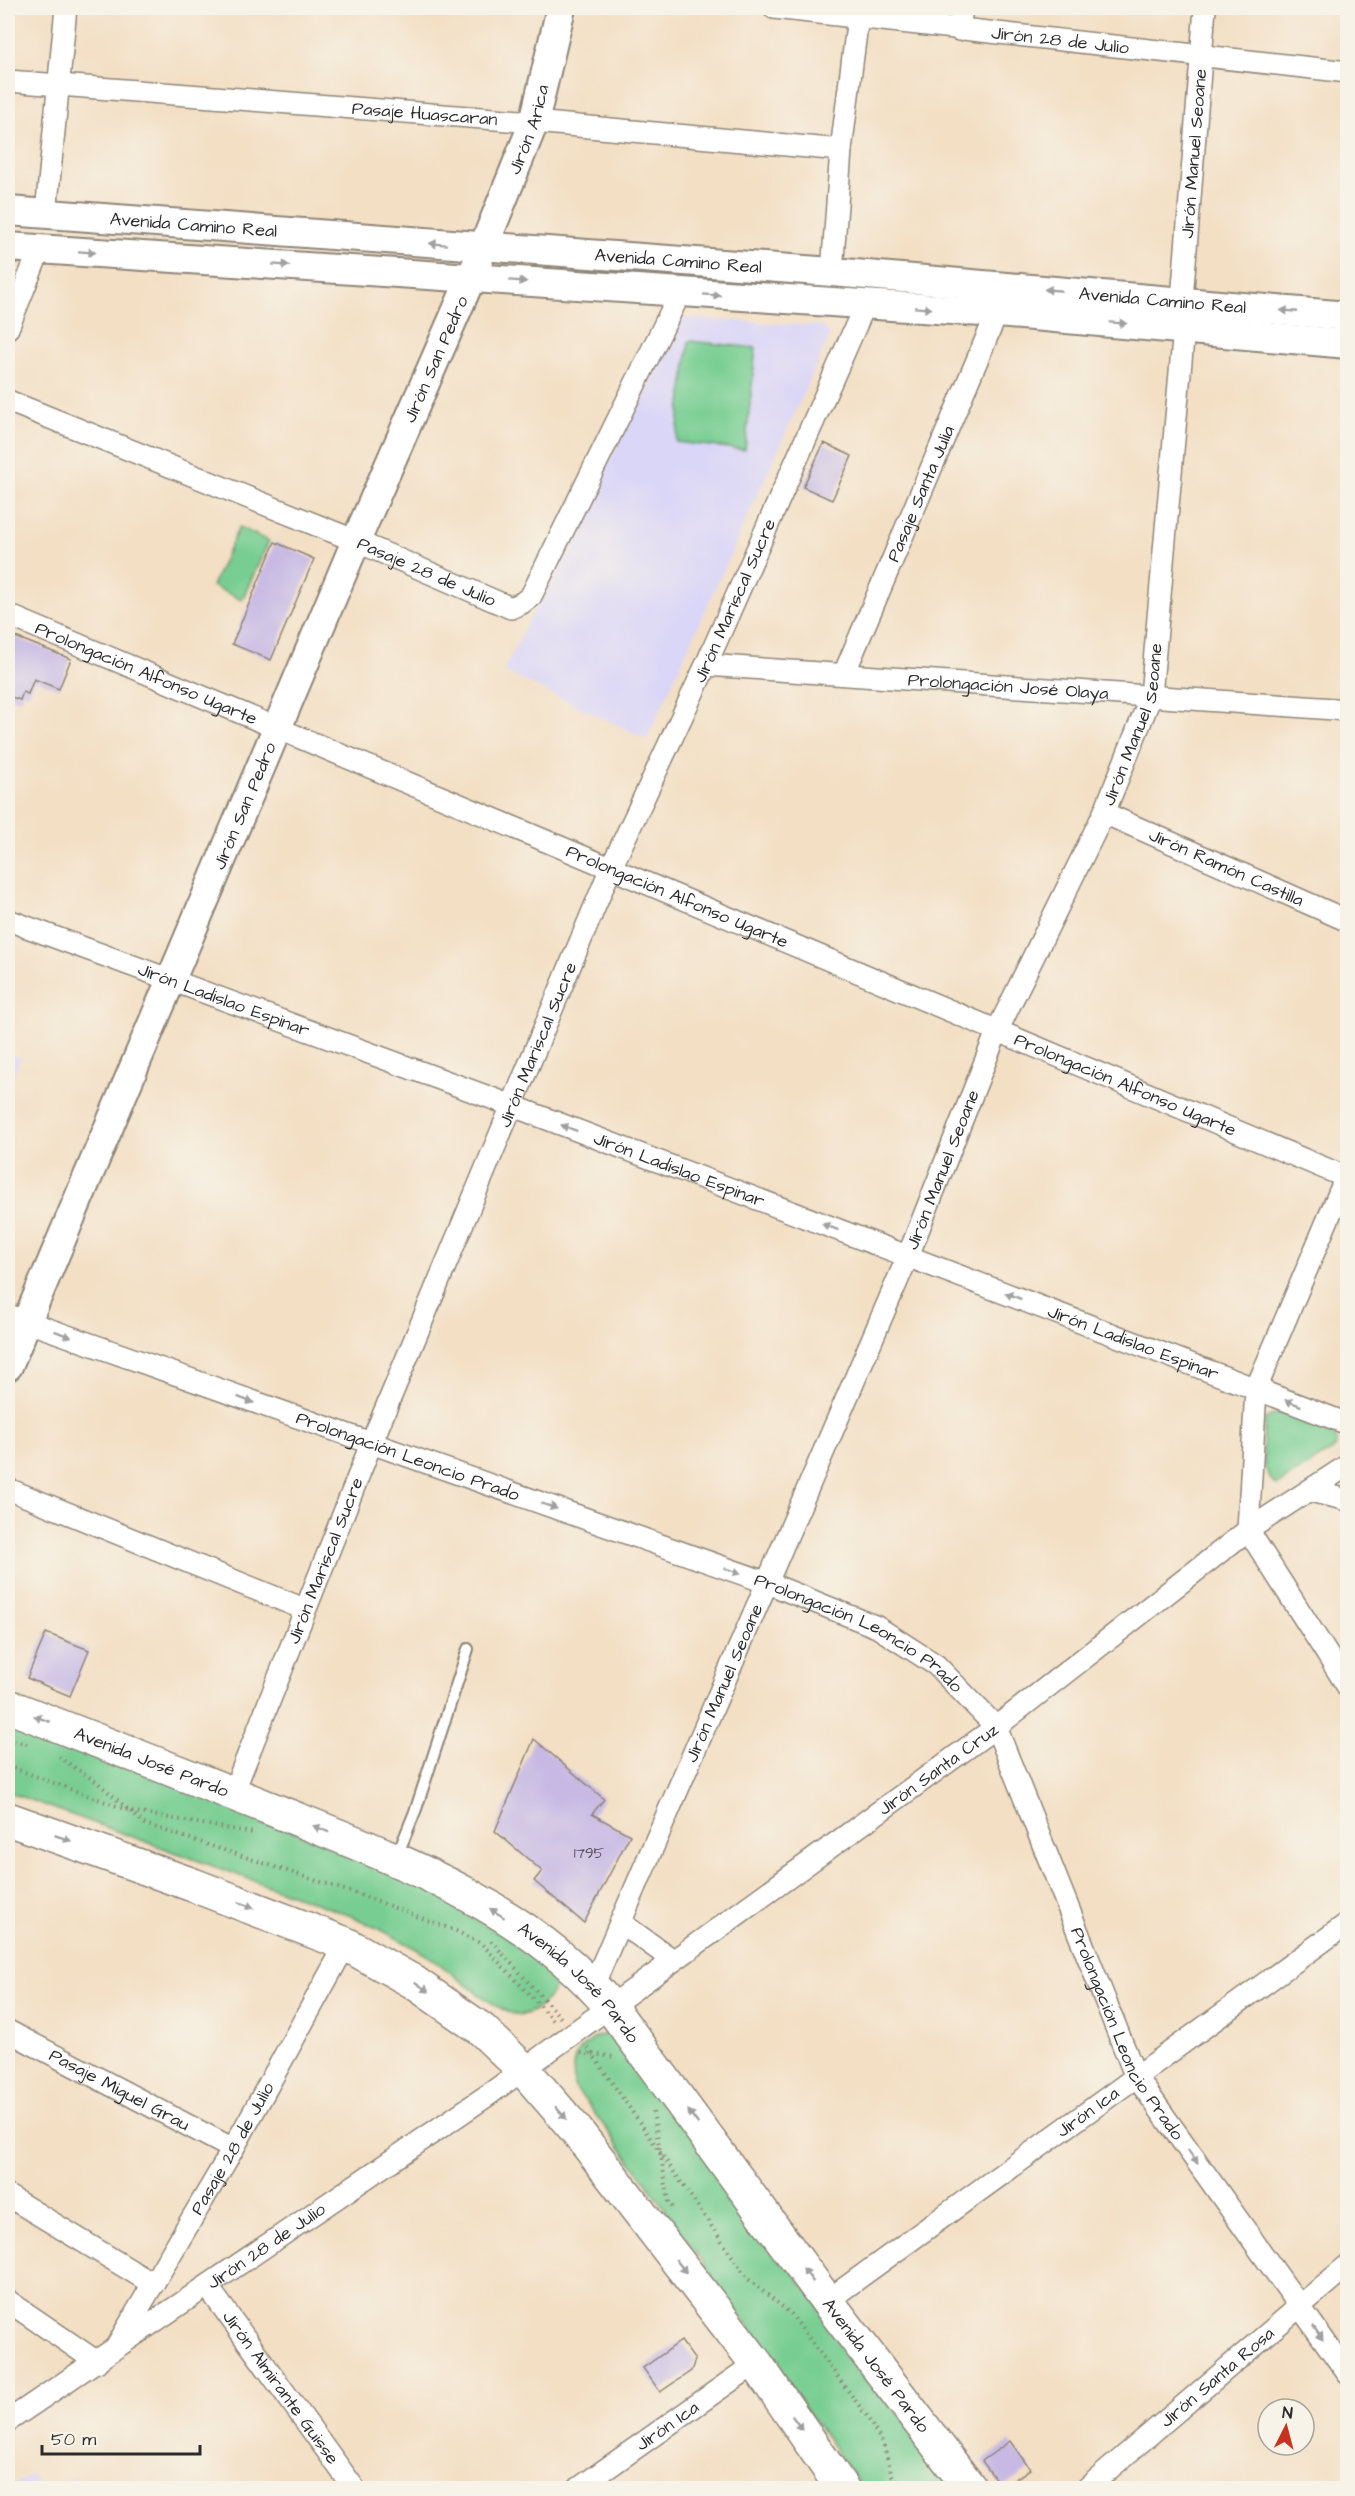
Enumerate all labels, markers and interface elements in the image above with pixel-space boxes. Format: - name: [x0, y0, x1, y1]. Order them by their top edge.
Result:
- street label: Jirón 28 de Julio: [990, 20, 1130, 60]
- street label: Jirón Manuel Seoane: [1174, 68, 1213, 239]
- street label: Jirón Arica: [502, 82, 555, 178]
- street label: Pasaje Huascaran: [351, 95, 498, 132]
- street label: Avenida Camino Real: [109, 206, 278, 243]
- one-way arrow: [429, 239, 448, 248]
- street label: Avenida Camino Real: [594, 242, 763, 279]
- one-way arrow: [77, 247, 96, 257]
- one-way arrow: [272, 261, 291, 270]
- one-way arrow: [508, 276, 527, 286]
- street label: Avenida Camino Real: [1078, 281, 1247, 320]
- one-way arrow: [1044, 285, 1063, 295]
- one-way arrow: [703, 290, 722, 299]
- street label: Jirón San Pedro: [397, 292, 474, 426]
- one-way arrow: [914, 304, 933, 313]
- one-way arrow: [1280, 306, 1299, 316]
- one-way arrow: [1108, 318, 1127, 327]
- street label: Pasaje Santa Julia: [881, 421, 960, 566]
- street label: Jirón Mariscal Sucre: [687, 514, 782, 686]
- street label: Pasaje 28 de Julio: [353, 531, 500, 613]
- street label: Prolongación Alfonso Ugarte: [31, 615, 261, 731]
- street label: Jirón Manuel Seoane: [1096, 642, 1168, 809]
- street label: Prolongación José Olaya: [907, 667, 1110, 706]
- street label: Jirón San Pedro: [206, 738, 282, 873]
- street label: Jirón Ramón Castilla: [1145, 822, 1308, 912]
- street label: Prolongación Alfonso Ugarte: [563, 838, 792, 954]
- street label: Jirón Ladislao Espinar: [135, 956, 313, 1043]
- street label: Jirón Mariscal Sucre: [492, 958, 583, 1131]
- street label: Prolongación Alfonso Ugarte: [1011, 1027, 1240, 1142]
- street label: Jirón Manuel Seoane: [899, 1086, 985, 1253]
- one-way arrow: [560, 1122, 578, 1132]
- street label: Jirón Ladislao Espinar: [590, 1125, 768, 1213]
- one-way arrow: [821, 1221, 839, 1231]
- one-way arrow: [1003, 1291, 1021, 1301]
- street label: Jirón Ladislao Espinar: [1044, 1298, 1223, 1386]
- one-way arrow: [54, 1330, 72, 1340]
- one-way arrow: [237, 1395, 255, 1405]
- one-way arrow: [1284, 1398, 1302, 1407]
- street label: Prolongación Leoncio Prado: [293, 1405, 523, 1507]
- street label: Jirón Mariscal Sucre: [281, 1474, 369, 1647]
- one-way arrow: [540, 1502, 558, 1512]
- one-way arrow: [724, 1566, 742, 1576]
- street label: Prolongación Leoncio Prado: [751, 1567, 969, 1698]
- street label: Jirón Manuel Seoane: [679, 1600, 769, 1766]
- one-way arrow: [33, 1714, 51, 1724]
- street label: Jirón Santa Cruz: [873, 1717, 1003, 1821]
- street label: Avenida José Pardo: [71, 1720, 232, 1803]
- one-way arrow: [312, 1824, 330, 1834]
- one-way arrow: [54, 1834, 72, 1844]
- house number: 1795: [574, 1843, 605, 1864]
- one-way arrow: [237, 1901, 255, 1910]
- one-way arrow: [489, 1907, 505, 1918]
- street label: Avenida José Pardo: [513, 1916, 645, 2048]
- street label: Prolongación Leoncio Prado: [1065, 1923, 1190, 2145]
- one-way arrow: [415, 1981, 430, 1993]
- street label: Pasaje Miguel Grau: [45, 2042, 194, 2137]
- street label: Pasaje 28 de Julio: [184, 2078, 280, 2219]
- street label: Jirón Ica: [1051, 2081, 1124, 2143]
- one-way arrow: [554, 2105, 567, 2120]
- one-way arrow: [687, 2110, 699, 2125]
- one-way arrow: [1187, 2148, 1199, 2164]
- street label: Jirón 28 de Julio: [202, 2197, 330, 2295]
- one-way arrow: [675, 2258, 688, 2274]
- one-way arrow: [802, 2267, 814, 2283]
- street label: Avenida José Pardo: [817, 2293, 936, 2438]
- street label: Jirón Almirante Guisse: [217, 2305, 345, 2469]
- street label: Jirón Santa Rosa: [1154, 2321, 1280, 2433]
- one-way arrow: [1312, 2324, 1324, 2340]
- street label: Jirón Ica: [631, 2395, 704, 2457]
- north arrow: [1256, 2397, 1316, 2457]
- text: N: [1281, 2402, 1294, 2425]
- one-way arrow: [791, 2414, 803, 2430]
- scale bar: [42, 2418, 200, 2456]
- text: 50 m: [51, 2427, 96, 2452]

